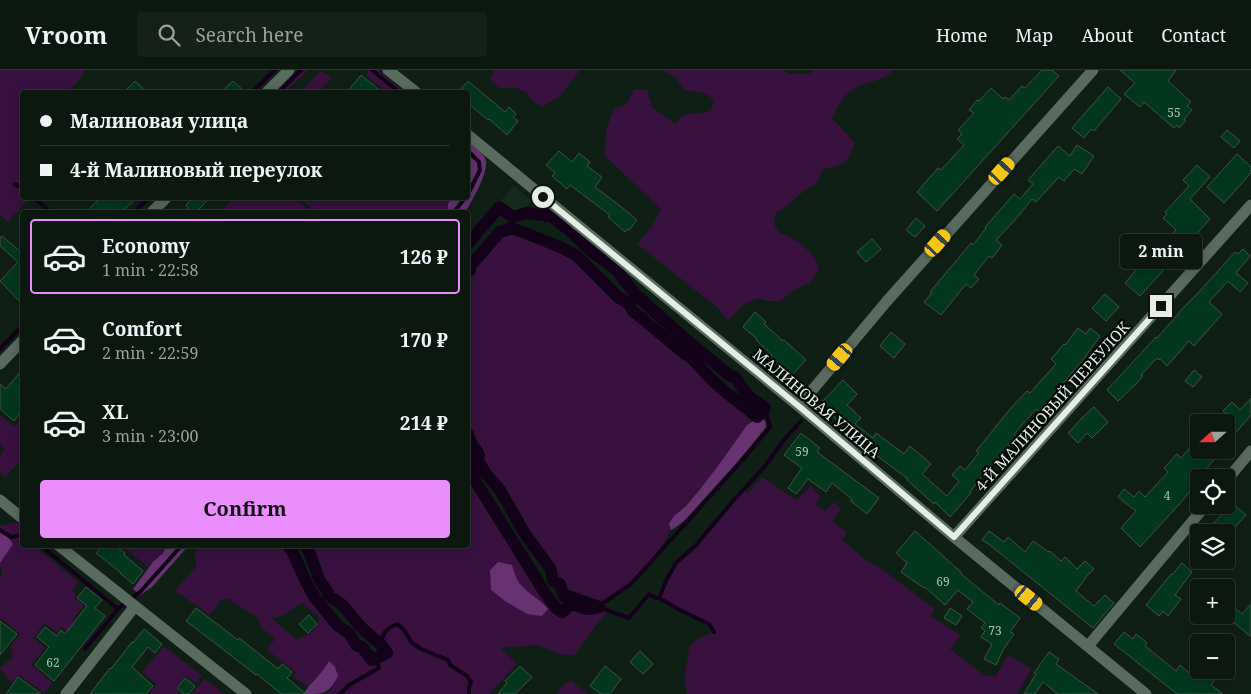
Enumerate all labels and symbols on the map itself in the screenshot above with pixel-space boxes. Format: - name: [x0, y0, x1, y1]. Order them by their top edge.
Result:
- house number: 55: [1167, 104, 1181, 121]
- car: [986, 155, 1017, 187]
- route start: [532, 186, 554, 208]
- car: [922, 227, 953, 259]
- callout: 2 min: [1120, 234, 1202, 268]
- route end: [1150, 295, 1172, 317]
- street label: 4-Й МАЛИНОВЫЙ ПЕРЕУЛОК: [970, 317, 1134, 495]
- car: [824, 341, 855, 373]
- street label: МАЛИНОВАЯ УЛИЦА: [749, 344, 885, 462]
- north arrow: [1190, 414, 1235, 459]
- house number: 59: [795, 443, 809, 460]
- house number: 4: [1164, 487, 1171, 504]
- house number: 69: [936, 573, 950, 590]
- car: [1012, 583, 1045, 613]
- house number: 73: [988, 622, 1002, 639]
- house number: 62: [46, 654, 60, 671]

